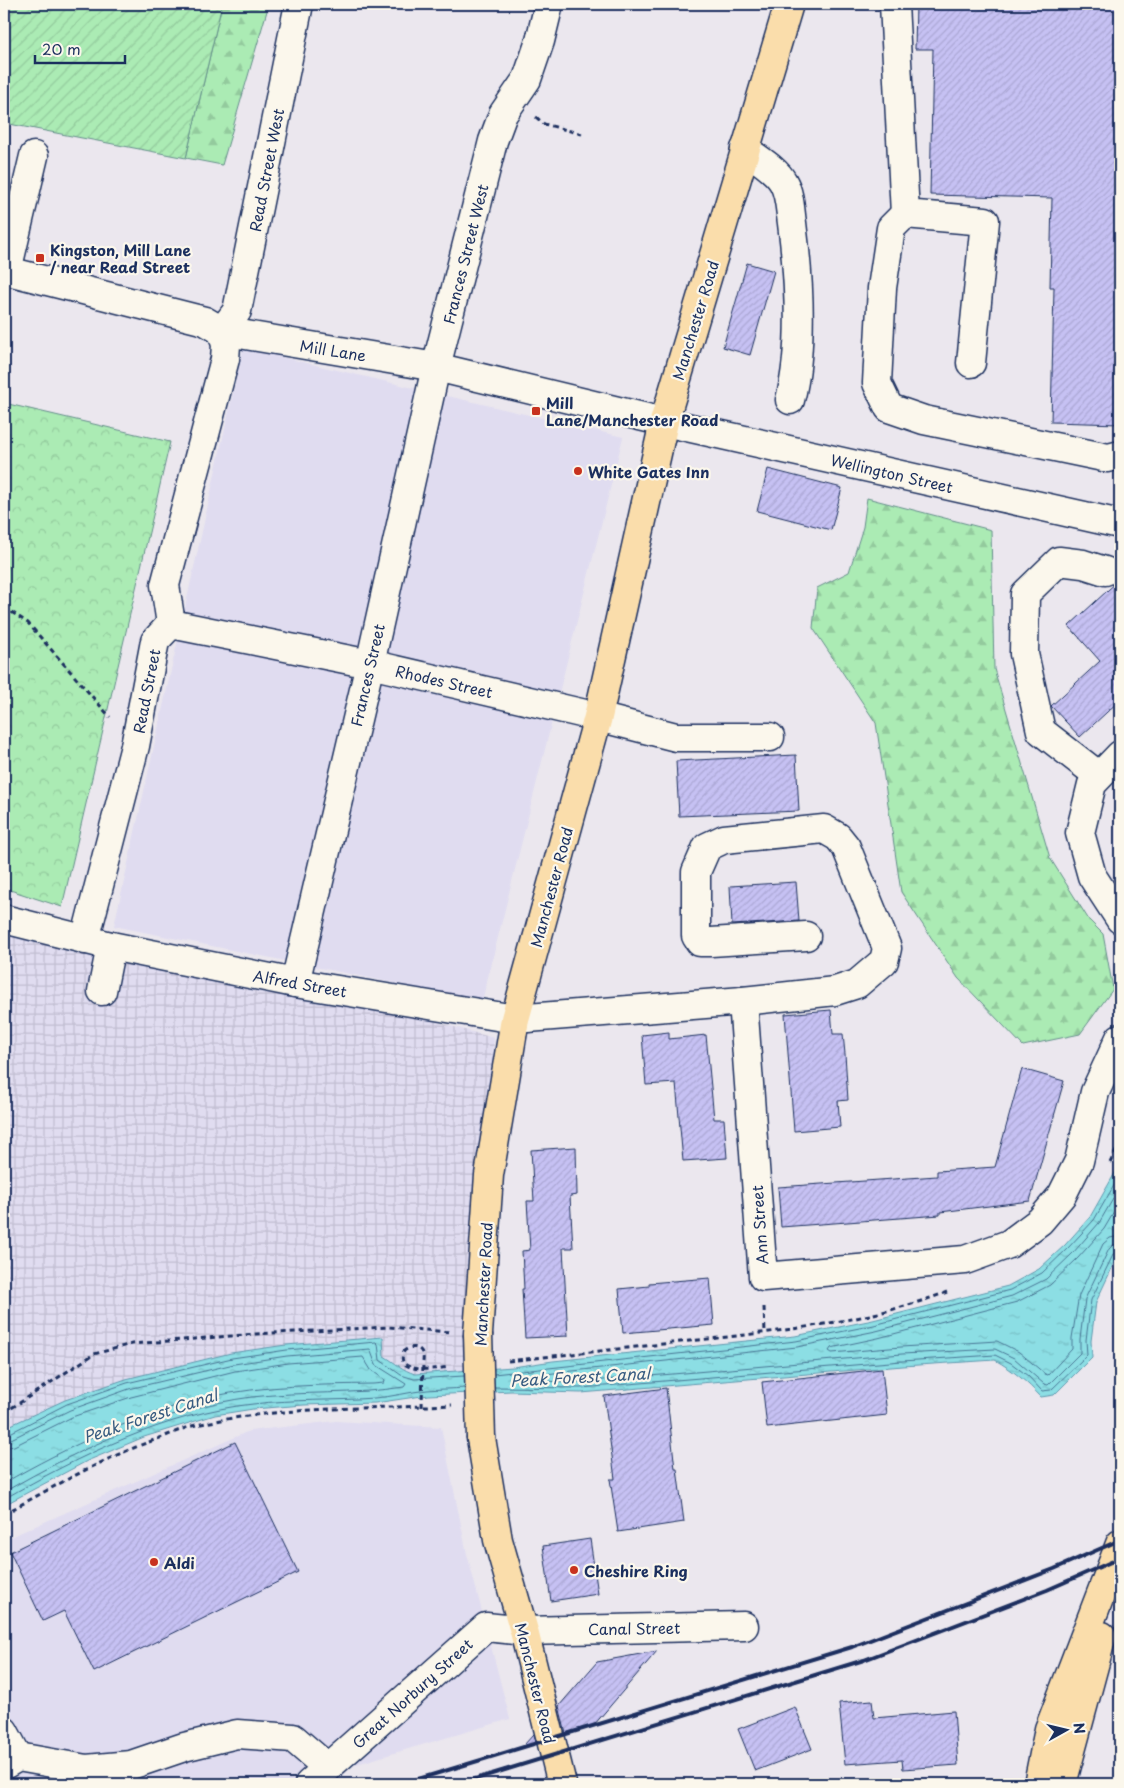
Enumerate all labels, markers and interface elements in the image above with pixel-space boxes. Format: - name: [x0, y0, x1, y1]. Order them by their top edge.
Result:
- scale bar: [35, 32, 125, 64]
- text: 20 m: [42, 37, 81, 60]
- street label: Read Street West: [243, 106, 289, 234]
- street label: Frances Street West: [436, 182, 494, 326]
- place label: Kingston, Mill Lane / near Read Street: [49, 238, 192, 278]
- marker: Kingston, Mill Lane / near Read Street: [34, 252, 46, 264]
- street label: Manchester Road: [666, 257, 724, 383]
- street label: Mill Lane: [298, 333, 368, 367]
- place label: Mill Lane/Manchester Road: [546, 391, 719, 431]
- marker: Mill Lane/Manchester Road: [530, 405, 542, 417]
- street label: Wellington Street: [829, 448, 955, 498]
- place label: White Gates Inn: [588, 460, 710, 483]
- marker: White Gates Inn: [572, 465, 584, 477]
- street label: Frances Street: [344, 621, 390, 729]
- street label: Read Street: [127, 647, 165, 735]
- street label: Rhodes Street: [393, 659, 495, 703]
- street label: Manchester Road: [524, 824, 578, 950]
- street label: Alfred Street: [251, 963, 349, 1003]
- street label: Ann Street: [745, 1185, 773, 1265]
- street label: Manchester Road: [468, 1222, 498, 1346]
- water label: Peak Forest Canal: [510, 1360, 653, 1392]
- water label: Peak Forest Canal: [80, 1381, 223, 1448]
- place label: Aldi: [164, 1551, 195, 1574]
- marker: Aldi: [148, 1556, 160, 1568]
- place label: Cheshire Ring: [584, 1559, 688, 1582]
- marker: Cheshire Ring: [568, 1564, 580, 1576]
- street label: Canal Street: [588, 1616, 680, 1640]
- street label: Manchester Road: [510, 1620, 562, 1746]
- street label: Great Norbury Street: [347, 1633, 477, 1753]
- north arrow: [1042, 1706, 1092, 1756]
- text: N: [1068, 1721, 1091, 1735]

